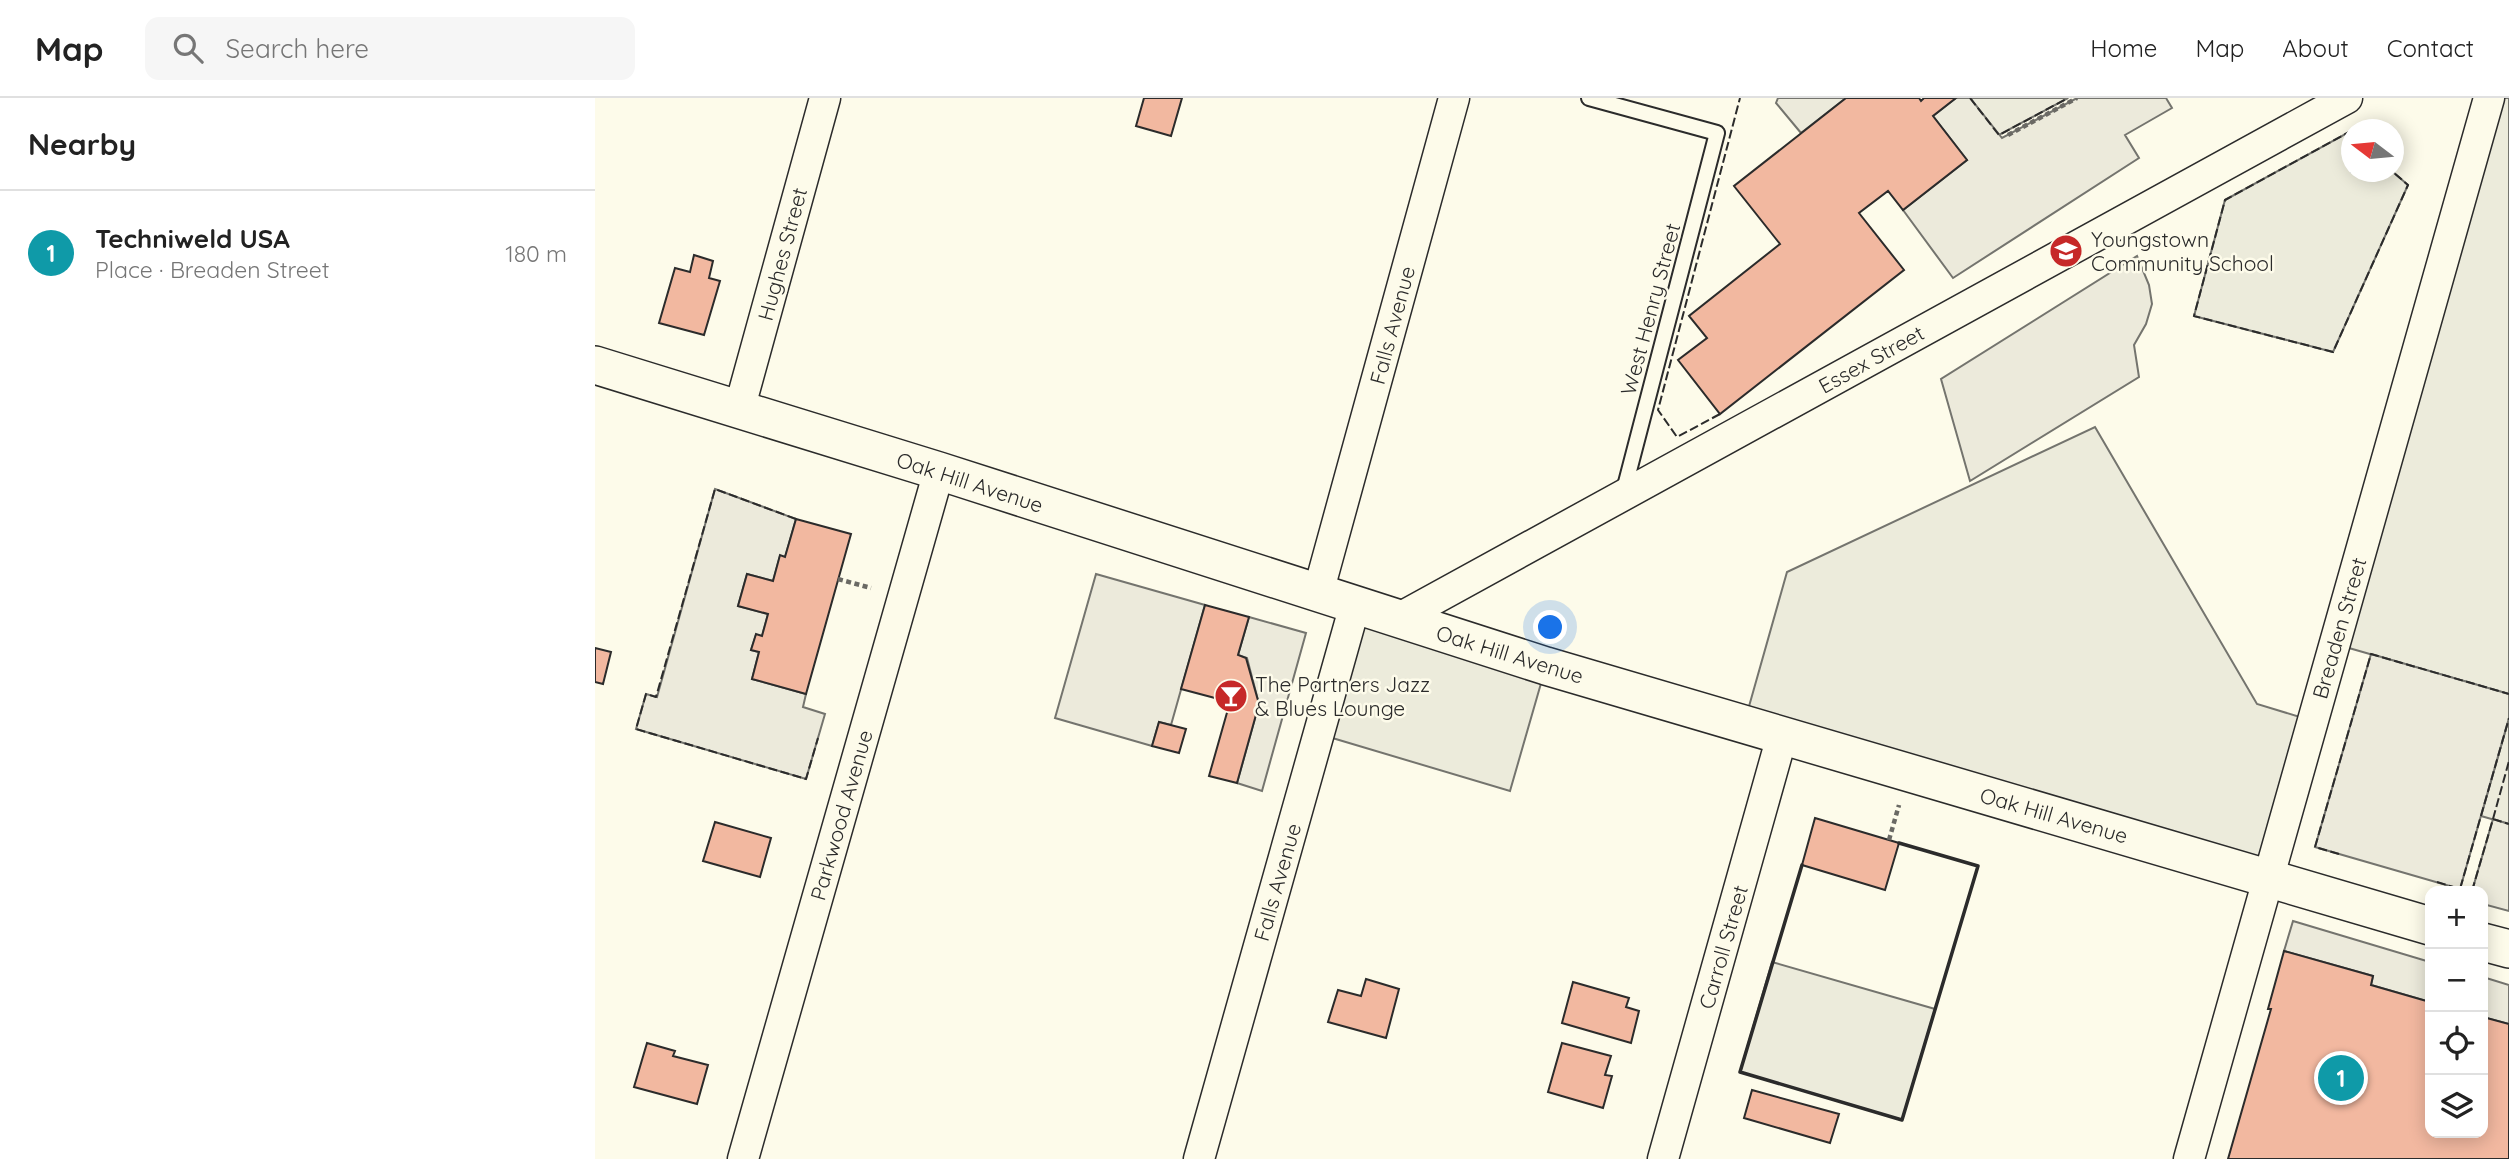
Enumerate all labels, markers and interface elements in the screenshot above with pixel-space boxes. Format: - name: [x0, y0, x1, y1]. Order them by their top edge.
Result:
- search box: [145, 17, 635, 80]
- text: Map: [35, 28, 103, 69]
- icon: search: [169, 29, 207, 67]
- text: Search here: [225, 32, 369, 65]
- text: Home: [2090, 33, 2157, 63]
- text: Map: [2195, 33, 2244, 63]
- text: About: [2282, 33, 2349, 63]
- text: Contact: [2387, 33, 2474, 63]
- north arrow: [2341, 119, 2404, 182]
- text: Nearby: [28, 125, 136, 163]
- street label: Hughes Street: [752, 185, 812, 323]
- street label: West Henry Street: [1615, 220, 1685, 398]
- text: Techniweld USA: [95, 222, 290, 255]
- place label: Youngstown Community School: [2091, 226, 2274, 276]
- school or university icon: Youngstown Community School: [2047, 232, 2085, 270]
- text: 1: [47, 239, 55, 268]
- text: 180 m: [505, 239, 567, 268]
- text: Place · Breaden Street: [95, 255, 330, 284]
- street label: Falls Avenue: [1364, 263, 1420, 387]
- street label: Essex Street: [1814, 319, 1928, 399]
- street label: Oak Hill Avenue: [893, 446, 1047, 518]
- street label: Breaden Street: [2306, 554, 2372, 702]
- your location: [1533, 610, 1567, 644]
- street label: Oak Hill Avenue: [1433, 619, 1587, 689]
- place label: The Partners Jazz & Blues Lounge: [1255, 671, 1430, 721]
- bar icon: The Partners Jazz & Blues Lounge: [1212, 677, 1250, 715]
- street label: Parkwood Avenue: [804, 727, 878, 903]
- street label: Oak Hill Avenue: [1977, 781, 2131, 849]
- street label: Falls Avenue: [1248, 820, 1306, 944]
- street label: Carroll Street: [1693, 882, 1753, 1012]
- map controls: [2425, 886, 2488, 1138]
- button: +: [2425, 886, 2488, 949]
- button: −: [2425, 949, 2488, 1012]
- button: locate: [2425, 1012, 2488, 1075]
- pin: 1: [2318, 1052, 2364, 1104]
- button: layers: [2425, 1075, 2488, 1138]

